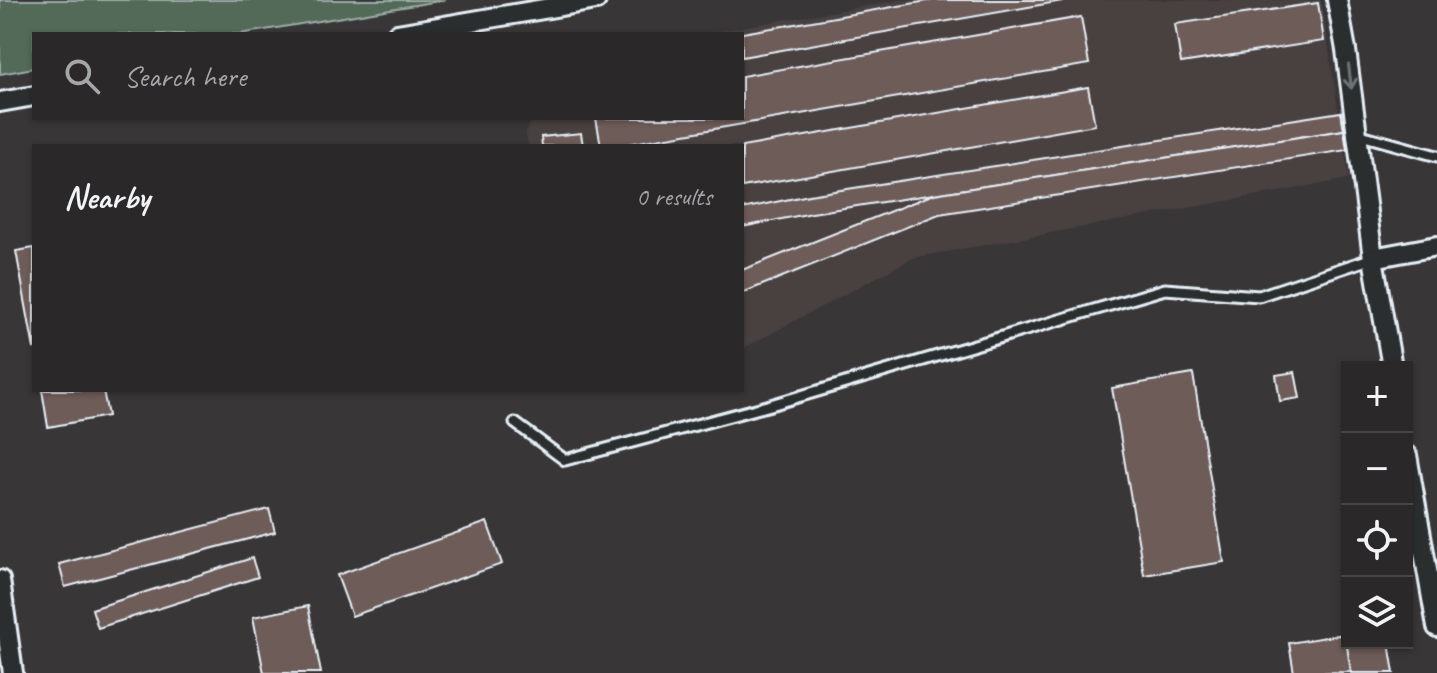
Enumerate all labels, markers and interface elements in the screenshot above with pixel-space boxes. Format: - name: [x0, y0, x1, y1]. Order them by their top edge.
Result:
- search box: [32, 32, 744, 120]
- icon: search: [60, 54, 104, 98]
- text: Search here: [124, 57, 246, 95]
- one-way arrow: [1343, 64, 1358, 89]
- text: Nearby: [64, 175, 150, 218]
- text: 0 results: [636, 180, 712, 213]
- map controls: [1341, 361, 1413, 649]
- button: +: [1341, 361, 1413, 433]
- button: −: [1341, 433, 1413, 505]
- button: locate: [1341, 505, 1413, 577]
- button: layers: [1341, 577, 1413, 649]

